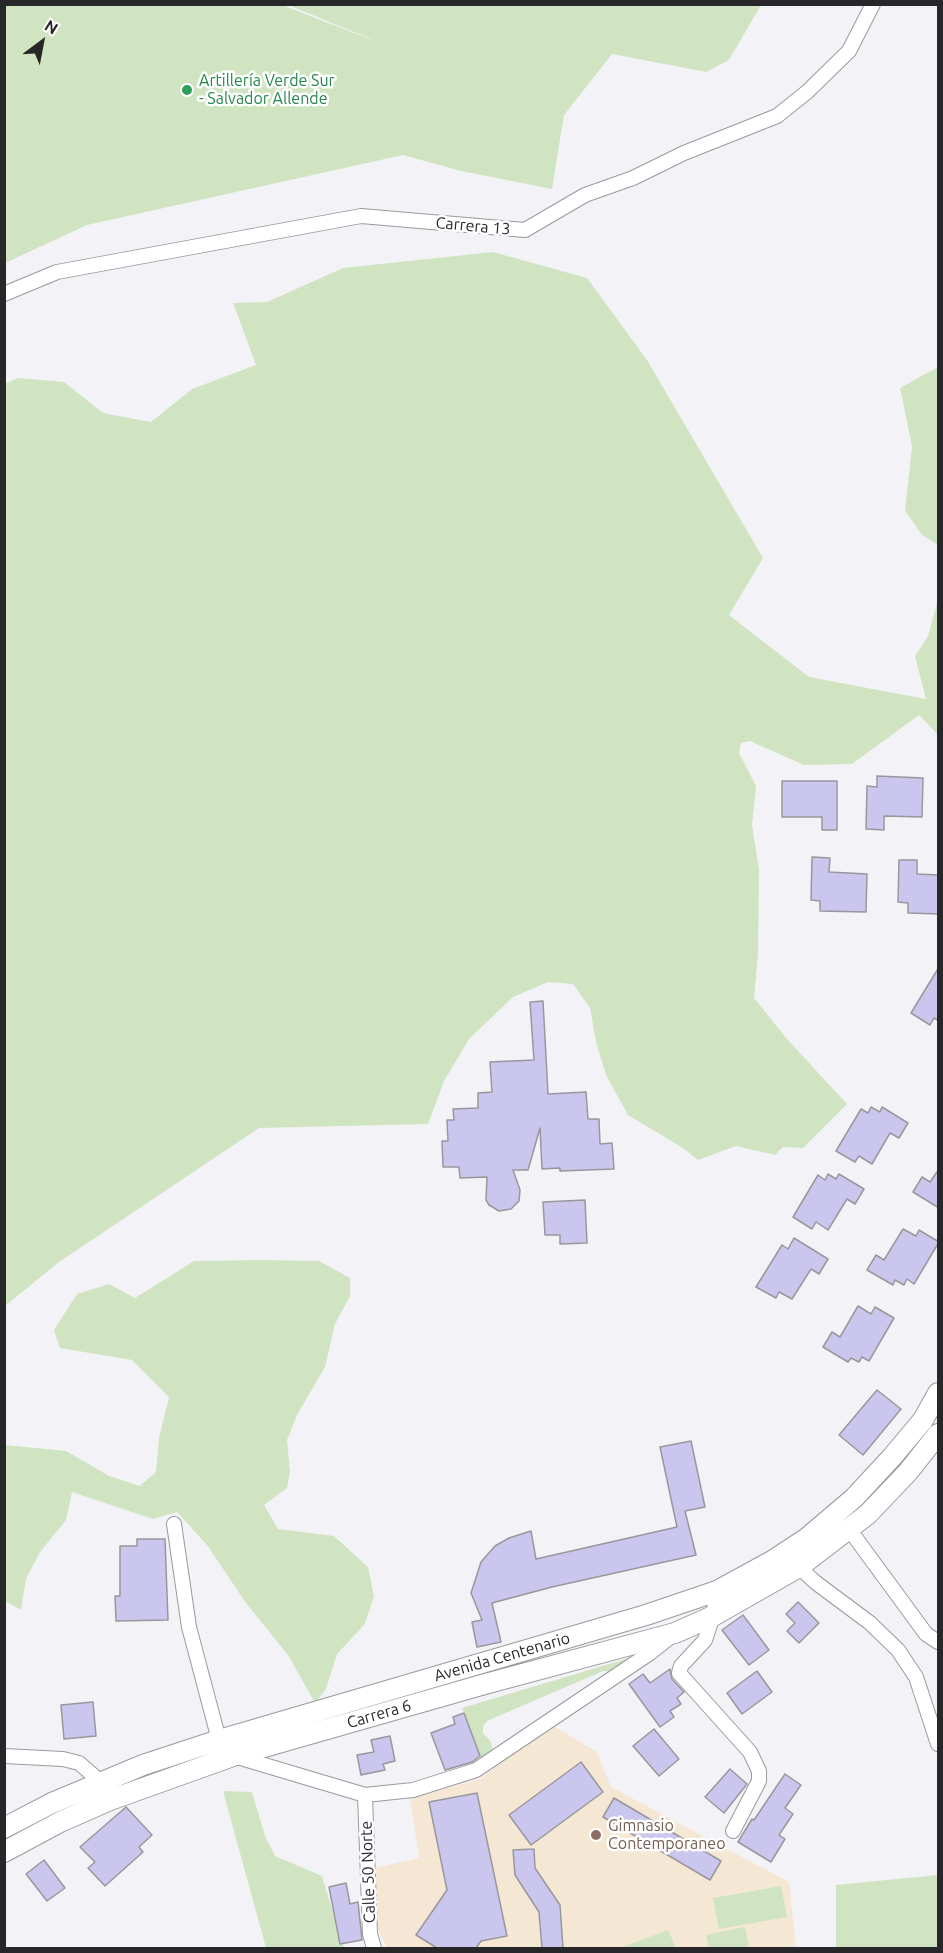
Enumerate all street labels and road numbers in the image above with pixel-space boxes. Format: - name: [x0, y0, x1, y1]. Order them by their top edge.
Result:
- street label: Carrera 13: [435, 213, 511, 239]
- street label: Avenida Centenario: [432, 1628, 572, 1686]
- street label: Carrera 6: [345, 1696, 413, 1732]
- street label: Calle 50 Norte: [357, 1820, 379, 1924]

